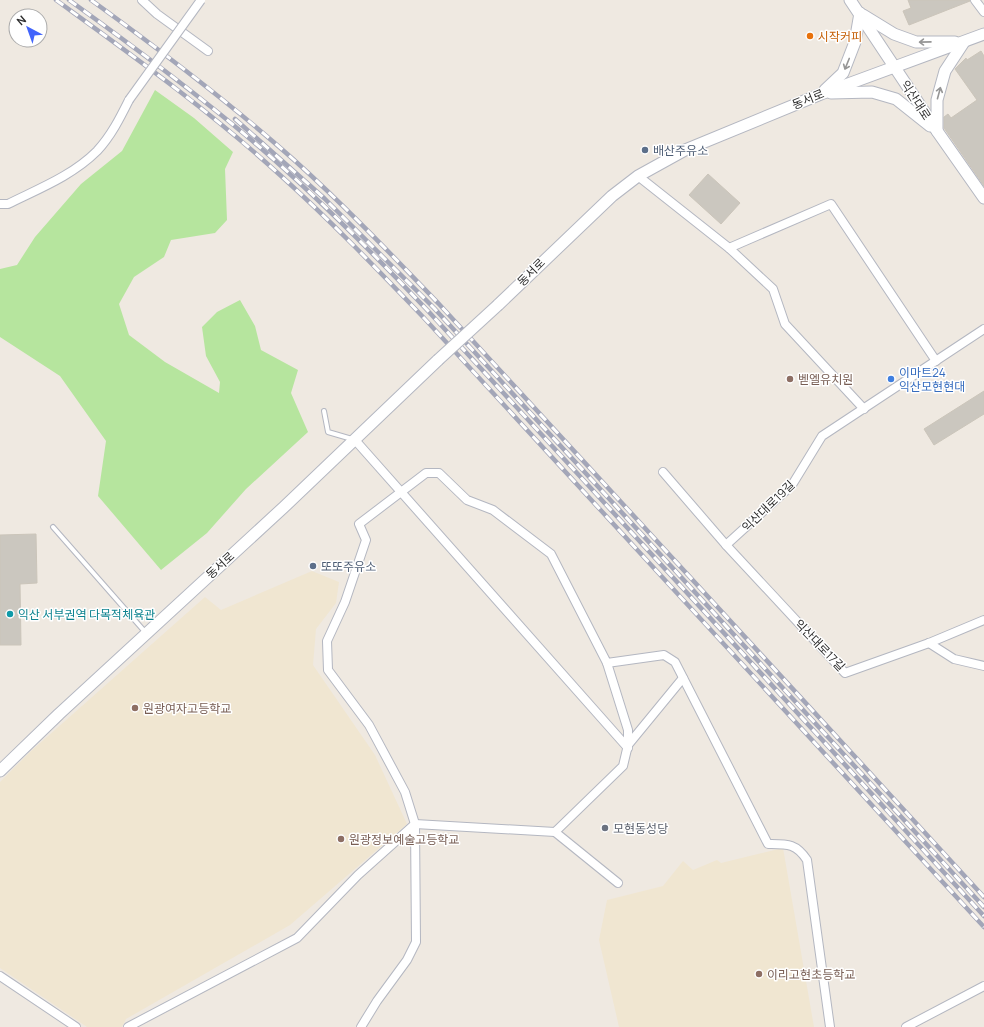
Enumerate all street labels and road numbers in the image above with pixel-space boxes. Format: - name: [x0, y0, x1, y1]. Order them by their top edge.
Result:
- street label: 익산대로: [897, 77, 935, 123]
- street label: 동서로: [789, 85, 827, 113]
- street label: 동서로: [513, 254, 549, 290]
- street label: 익산대로19길: [738, 477, 798, 535]
- street label: 동서로: [202, 548, 238, 582]
- street label: 익산대로17길: [791, 615, 849, 675]

